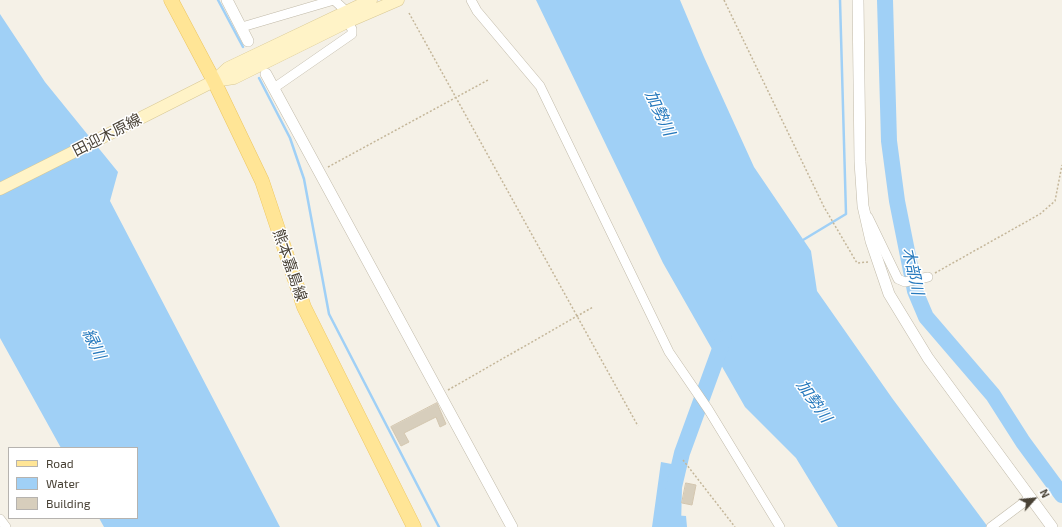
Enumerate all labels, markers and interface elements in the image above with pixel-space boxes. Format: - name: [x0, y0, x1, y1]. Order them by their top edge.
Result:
- water label: 加勢川: [641, 87, 679, 139]
- street label: 田迎木原線: [70, 110, 144, 160]
- street label: 熊本嘉島線: [269, 227, 311, 303]
- water label: 木部川: [899, 246, 927, 296]
- water label: 緑川: [78, 325, 110, 363]
- water label: 加勢川: [792, 376, 836, 426]
- legend: [8, 447, 138, 519]
- text: Road: [46, 456, 74, 470]
- text: Water: [46, 476, 80, 490]
- north arrow: [1014, 479, 1054, 519]
- text: N: [1038, 487, 1053, 500]
- text: Building: [46, 496, 90, 510]

